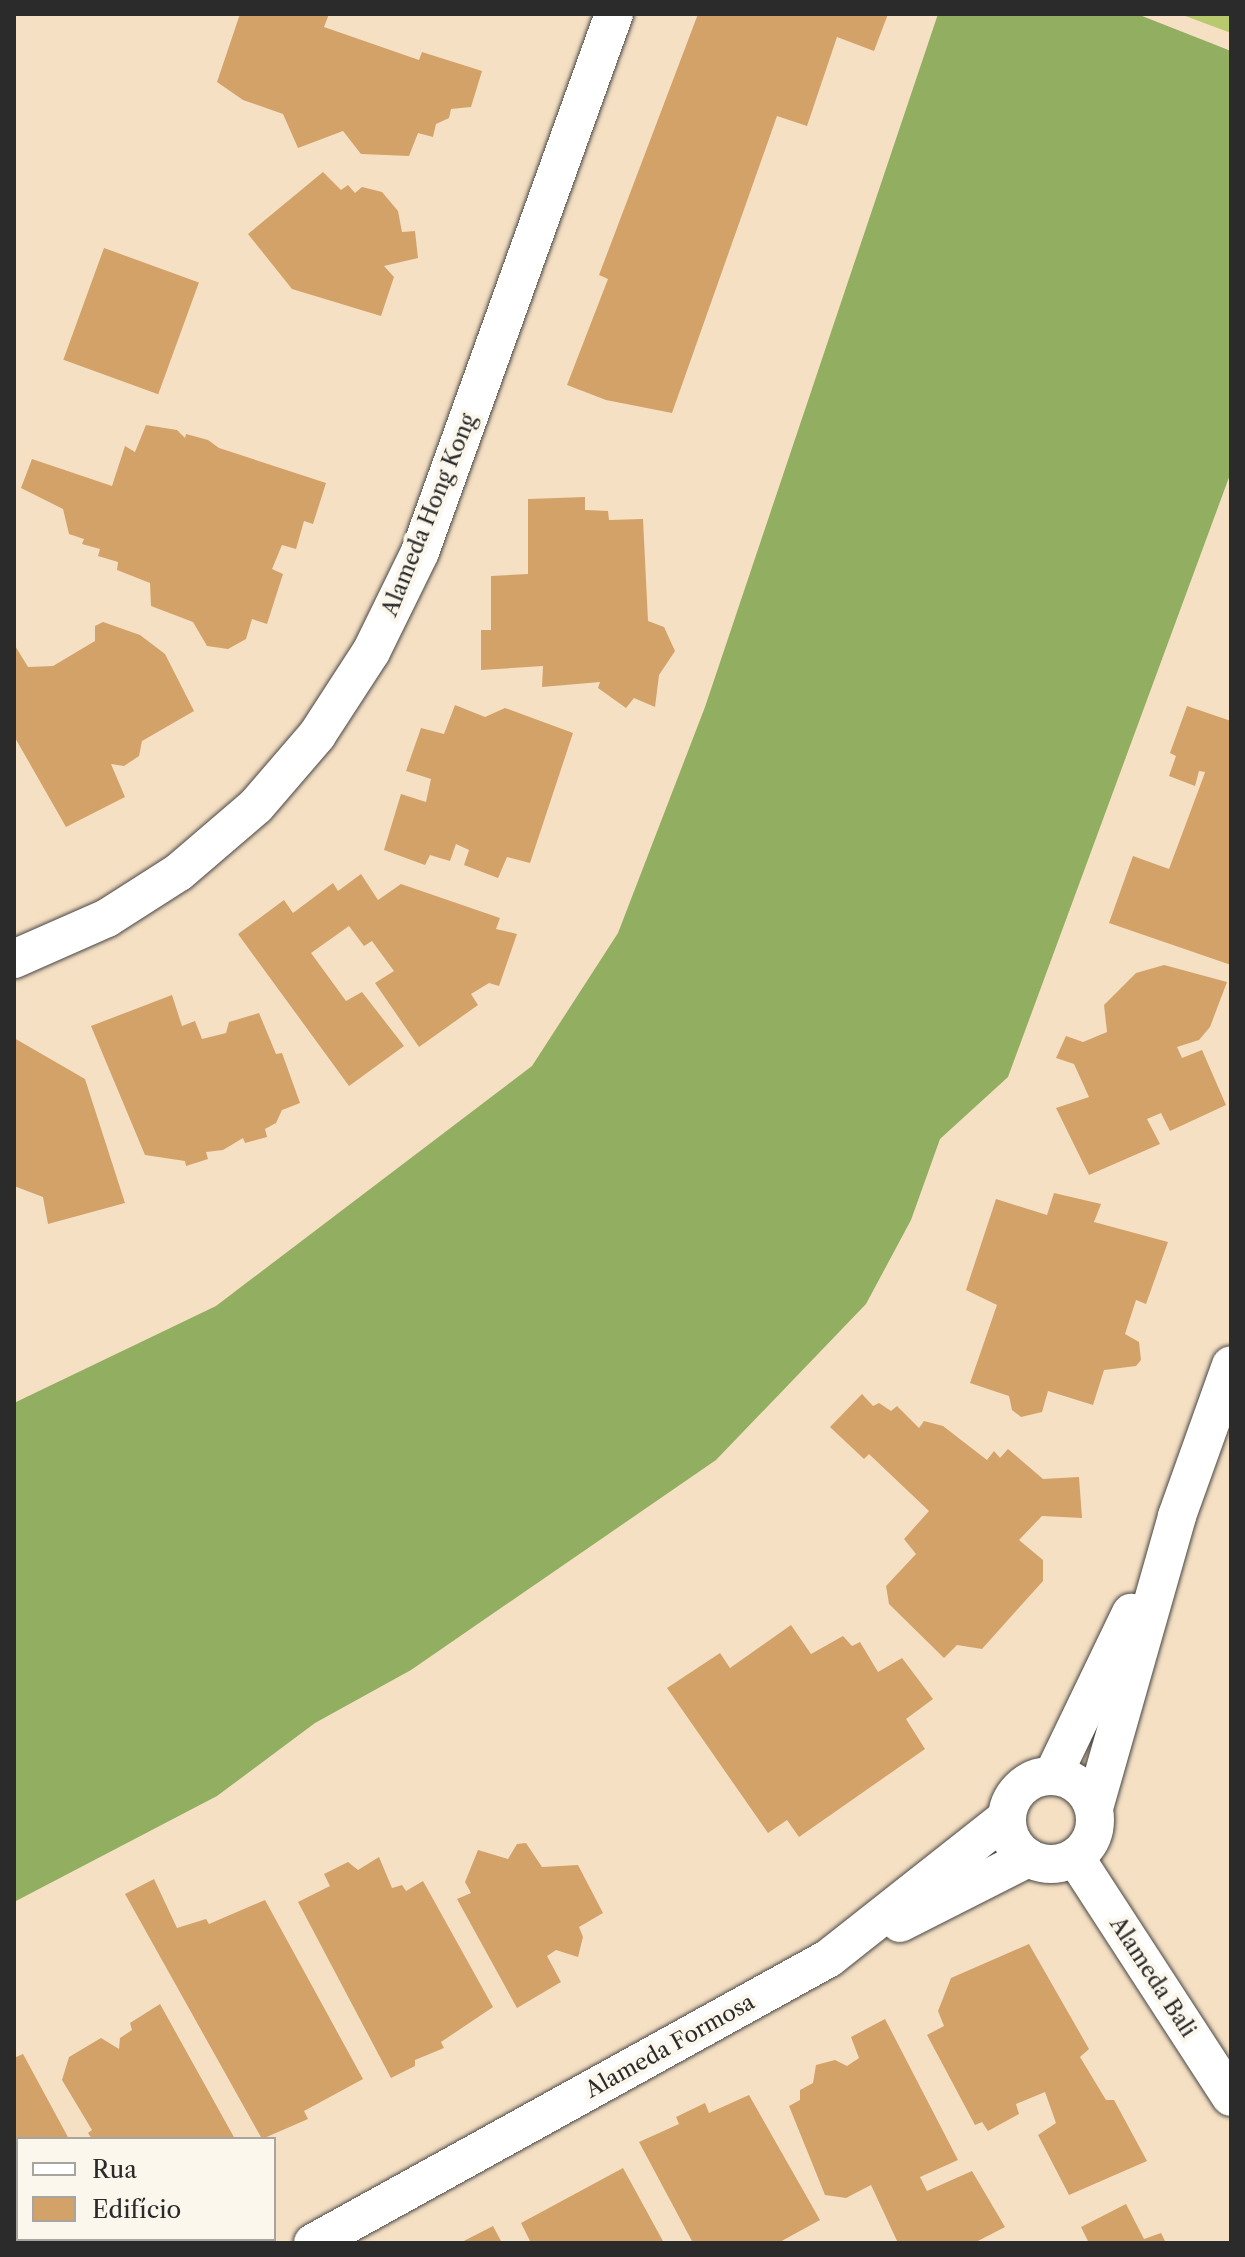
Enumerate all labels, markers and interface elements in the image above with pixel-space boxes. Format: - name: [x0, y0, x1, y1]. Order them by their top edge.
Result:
- street label: Alameda Hong Kong: [376, 410, 482, 620]
- street label: Alameda Bali: [1104, 1912, 1202, 2042]
- street label: Alameda Formosa: [581, 1989, 759, 2103]
- legend: [16, 2137, 276, 2241]
- text: Rua: [92, 2155, 137, 2184]
- text: Edifício: [92, 2195, 181, 2224]

